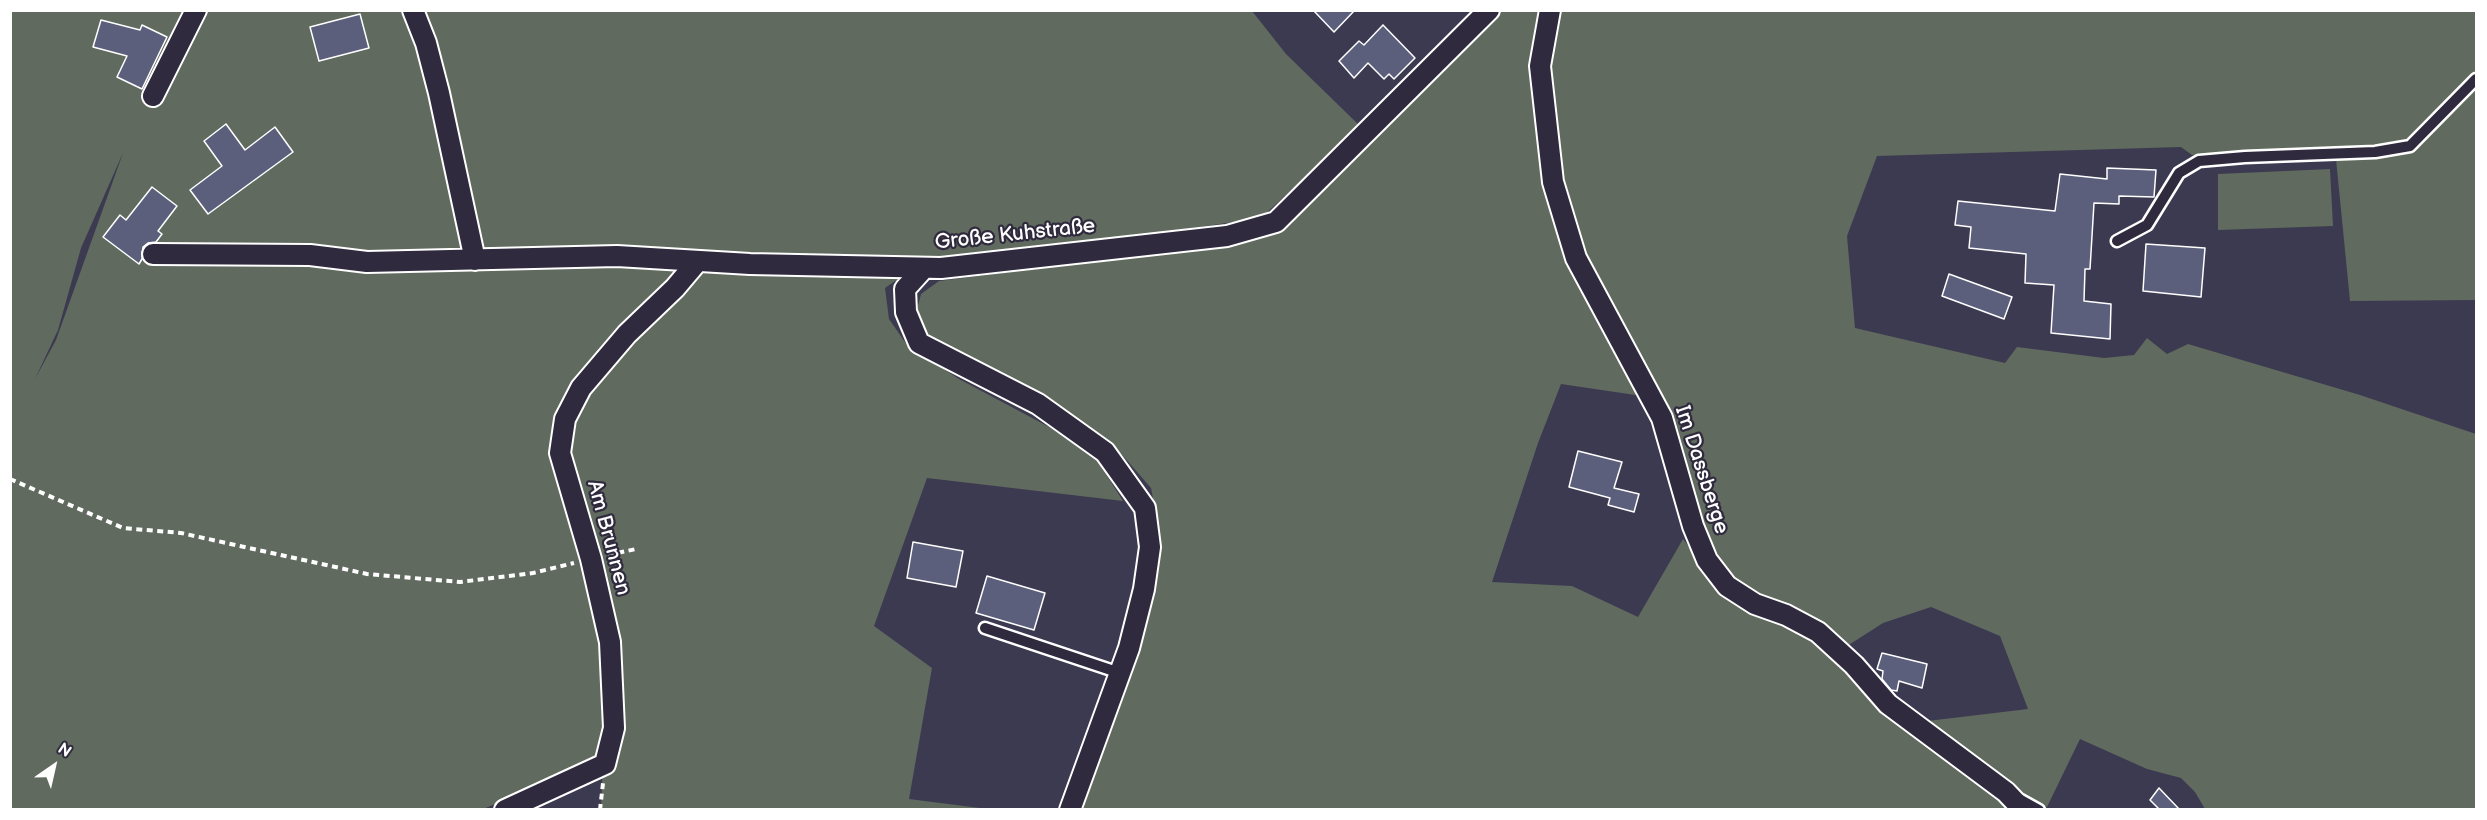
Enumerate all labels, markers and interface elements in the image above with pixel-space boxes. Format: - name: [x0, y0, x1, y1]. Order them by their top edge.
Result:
- street label: Große Kuhstraße: [934, 214, 1096, 256]
- street label: Im Dassberge: [1668, 403, 1734, 537]
- street label: Am Brunnen: [581, 478, 635, 598]
- north arrow: [24, 736, 84, 796]
- text: N: [54, 739, 75, 762]

